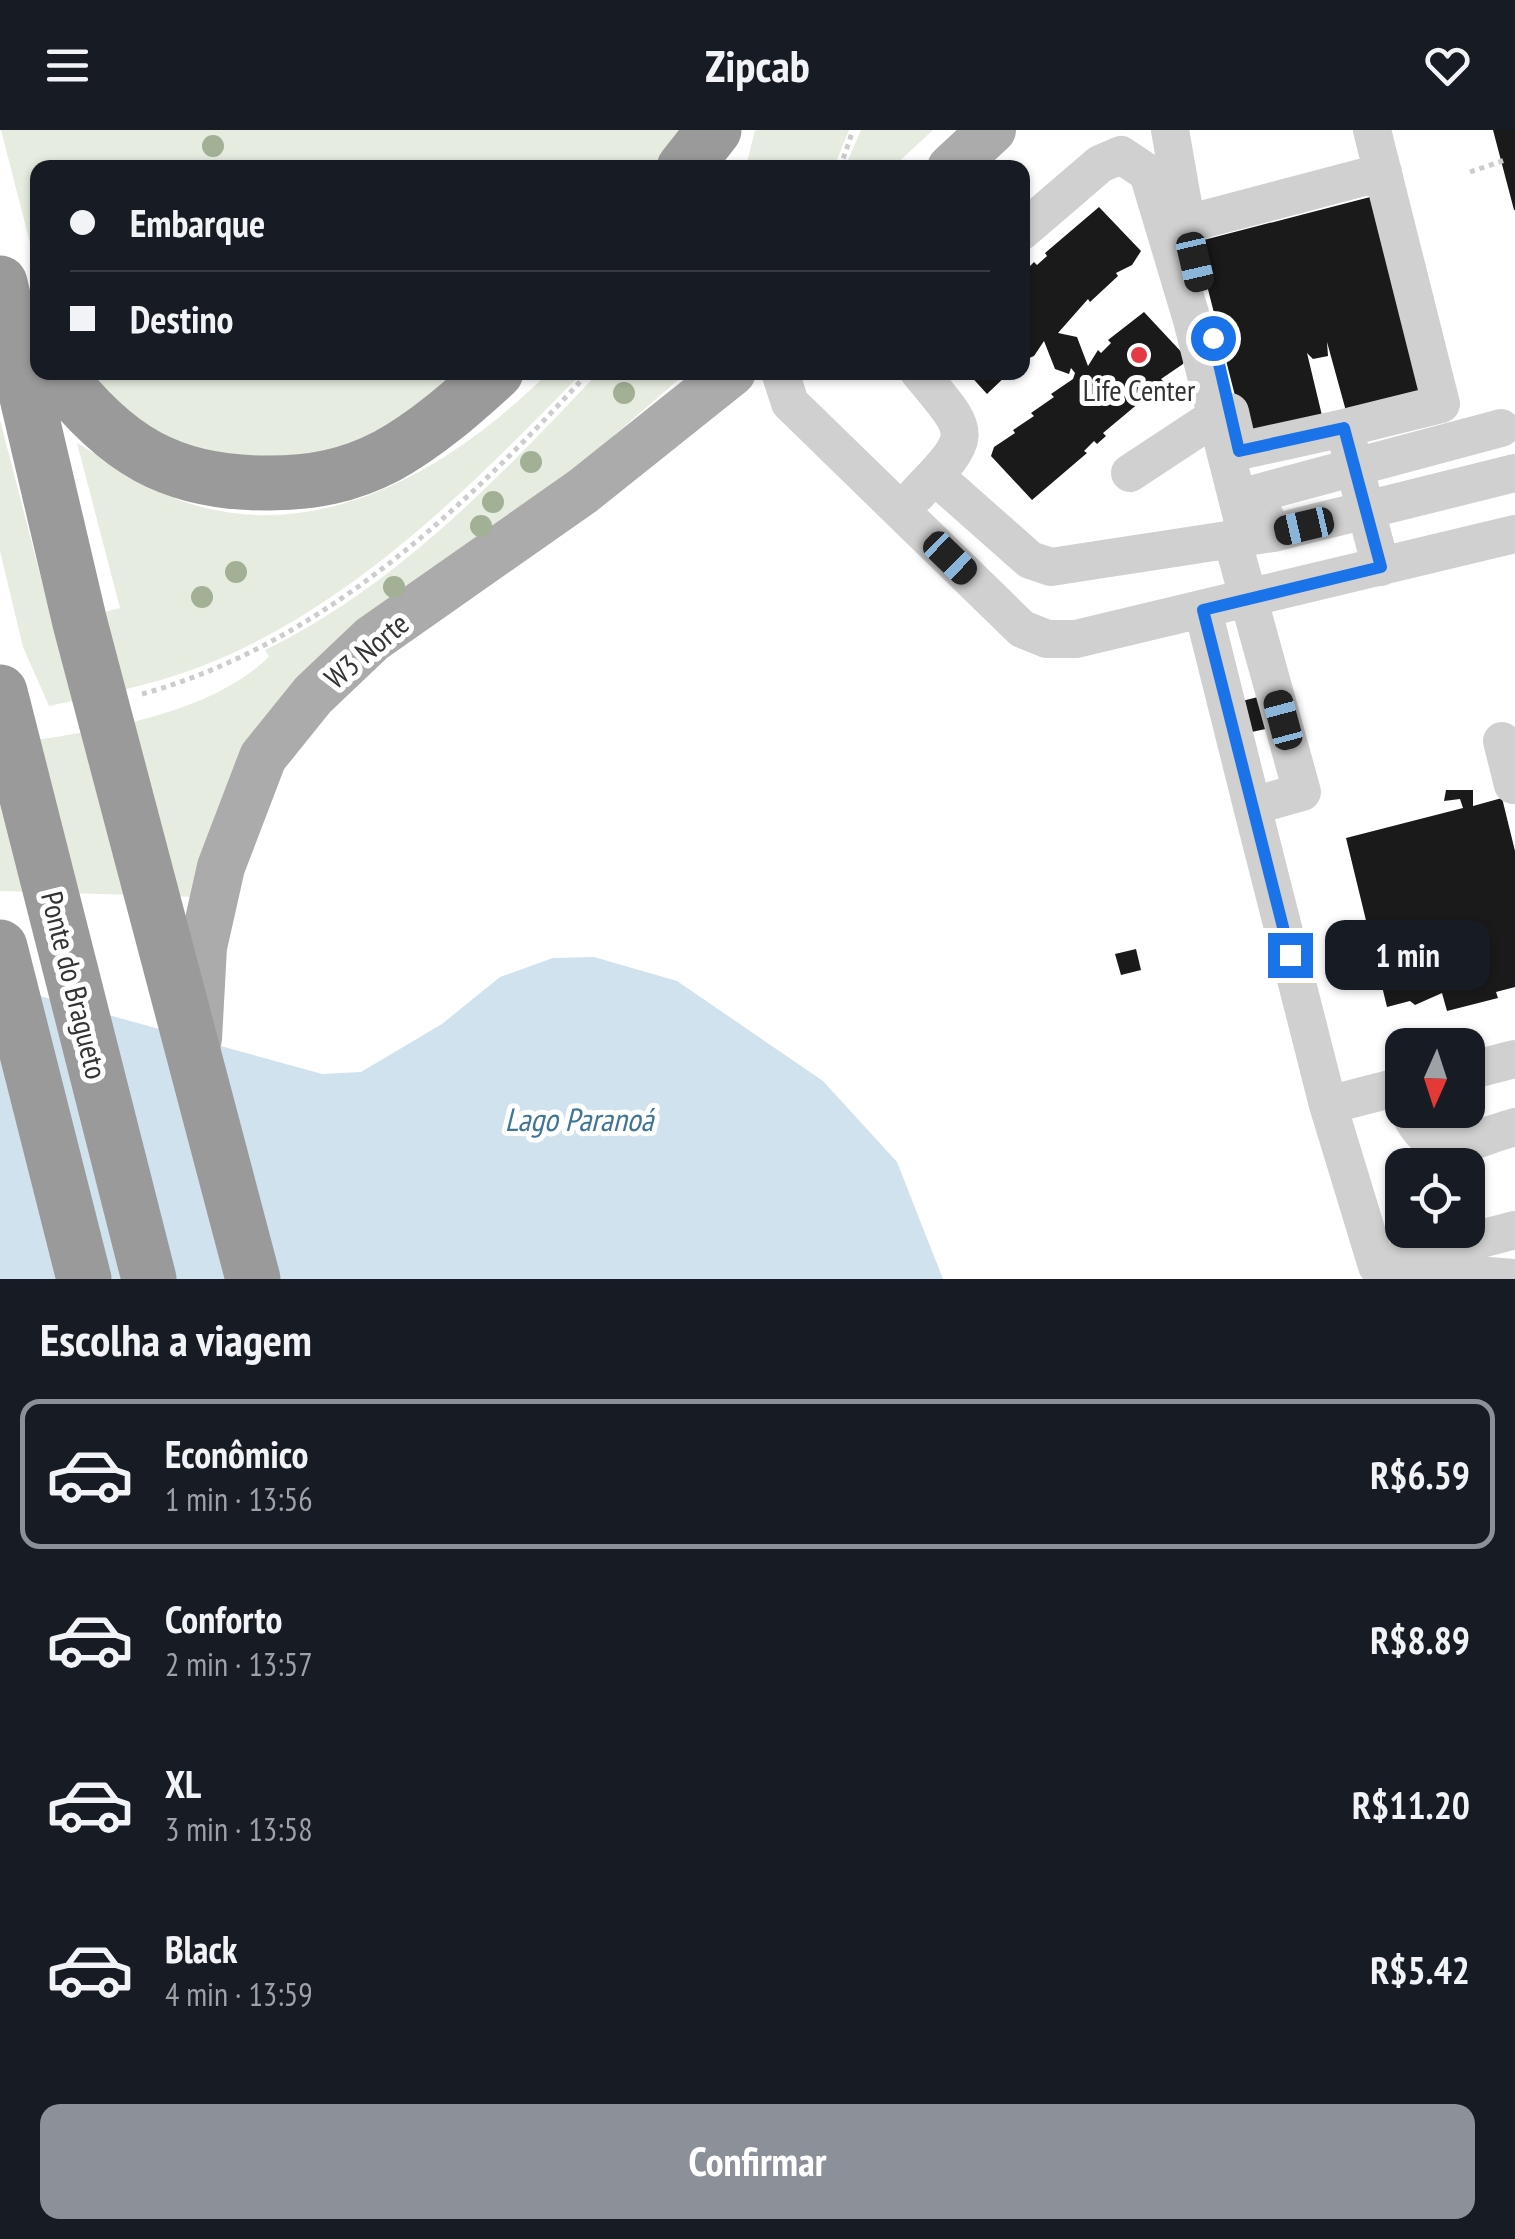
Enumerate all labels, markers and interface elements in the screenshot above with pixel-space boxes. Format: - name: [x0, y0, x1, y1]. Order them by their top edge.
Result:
- text: Zipcab: [705, 36, 810, 94]
- icon: menu: [40, 38, 95, 93]
- icon: heart: [1420, 38, 1475, 93]
- text: Embarque: [130, 198, 265, 247]
- car: [1174, 229, 1216, 295]
- text: Destino: [130, 294, 233, 343]
- route start: [1191, 316, 1236, 361]
- marker: Life Center: [1128, 344, 1150, 366]
- place label: Life Center: [1083, 370, 1196, 409]
- car: [1271, 505, 1337, 547]
- car: [918, 526, 982, 590]
- street label: W3 Norte: [316, 603, 416, 697]
- car: [1261, 687, 1305, 753]
- street label: Ponte do Bragueto: [33, 887, 117, 1083]
- callout: 1 min: [1325, 920, 1490, 990]
- route end: [1268, 933, 1313, 978]
- text: 1 min: [1375, 934, 1440, 976]
- north arrow: [1385, 1028, 1485, 1128]
- map controls: [1385, 1028, 1485, 1248]
- water label: Lago Paranoá: [505, 1098, 656, 1140]
- button: locate: [1385, 1148, 1485, 1248]
- text: Escolha a viagem: [40, 1310, 312, 1368]
- icon: car: [45, 1429, 135, 1519]
- text: Econômico: [165, 1429, 309, 1478]
- text: R$6.59: [1370, 1450, 1470, 1499]
- text: 1 min · 13:56: [165, 1478, 313, 1520]
- icon: car: [45, 1594, 135, 1684]
- text: Conforto: [165, 1594, 282, 1643]
- text: R$8.89: [1370, 1615, 1470, 1664]
- text: 2 min · 13:57: [165, 1643, 313, 1685]
- icon: car: [45, 1759, 135, 1849]
- text: XL: [165, 1759, 201, 1808]
- text: R$11.20: [1352, 1780, 1470, 1829]
- text: 3 min · 13:58: [165, 1808, 313, 1850]
- icon: car: [45, 1924, 135, 2014]
- text: Black: [165, 1924, 238, 1973]
- text: R$5.42: [1370, 1945, 1470, 1994]
- text: 4 min · 13:59: [165, 1973, 313, 2015]
- button: Confirmar: [40, 2104, 1475, 2219]

